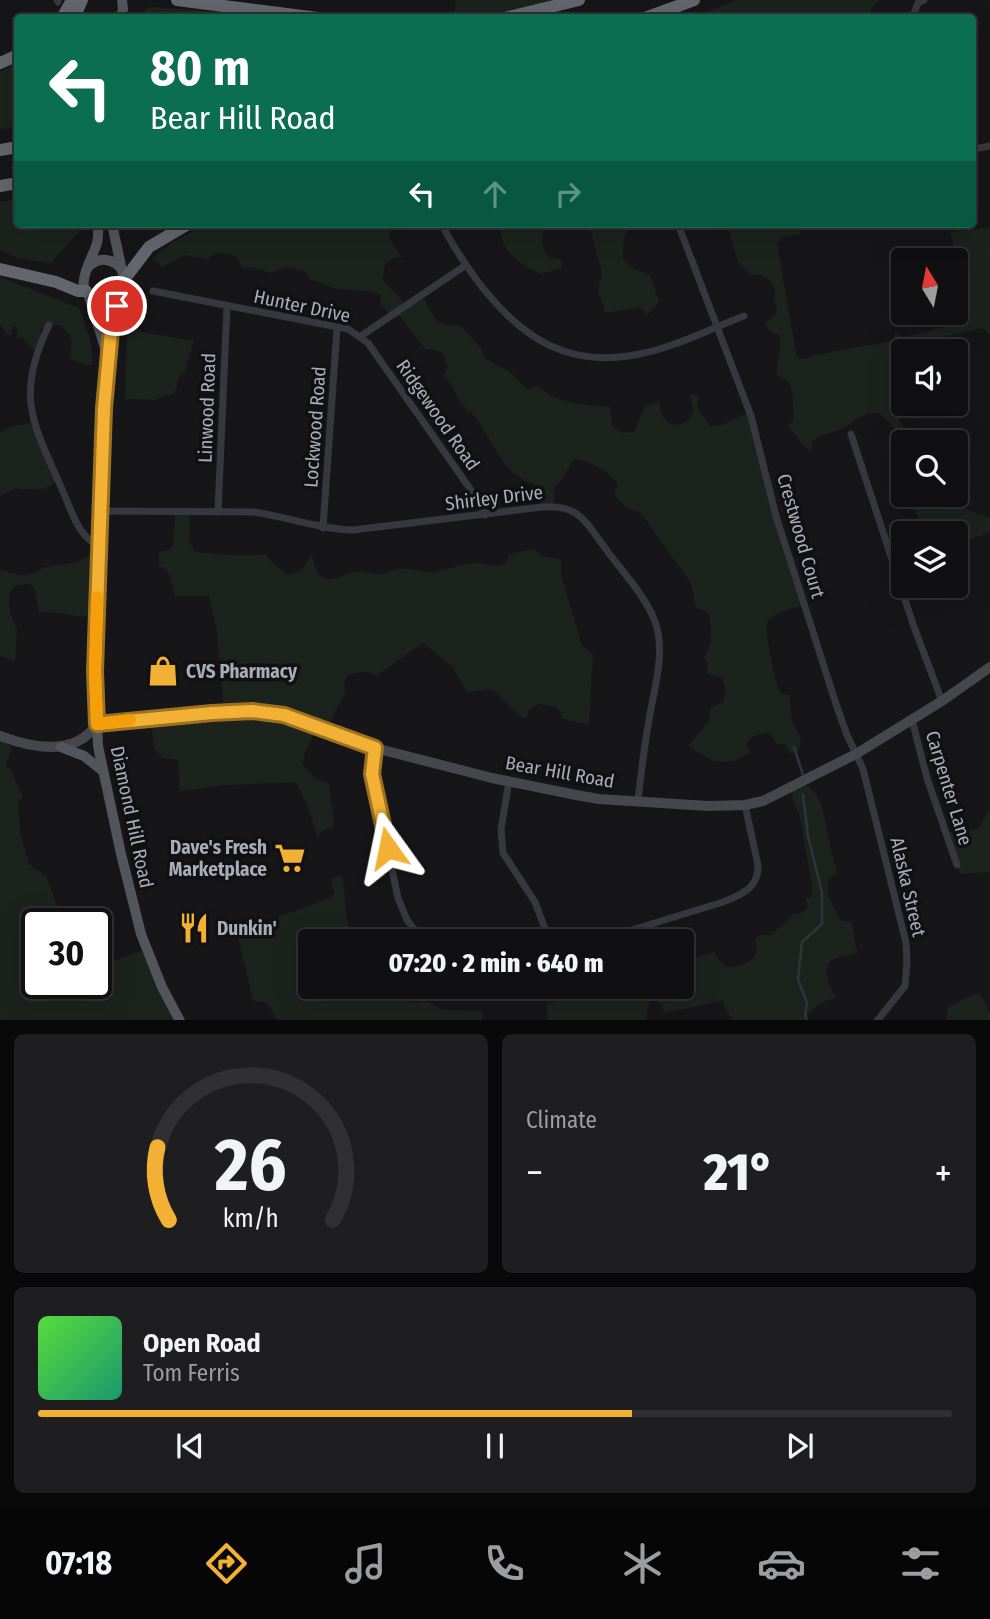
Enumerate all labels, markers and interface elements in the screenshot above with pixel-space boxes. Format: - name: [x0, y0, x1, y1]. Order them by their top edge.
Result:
- text: 80 m: [150, 39, 250, 98]
- icon: left: [35, 42, 126, 133]
- text: Bear Hill Road: [150, 99, 336, 137]
- icon: left: [403, 175, 441, 213]
- icon: ahead: [476, 175, 514, 213]
- icon: right: [549, 175, 587, 213]
- north arrow: [891, 248, 968, 326]
- map controls: [891, 248, 968, 598]
- pin: [87, 276, 147, 336]
- street label: Hunter Drive: [252, 285, 352, 327]
- icon: arrive: [98, 287, 136, 325]
- button: sound: [891, 339, 968, 416]
- street label: Linwood Road: [194, 353, 220, 463]
- street label: Ridgewood Road: [391, 355, 485, 475]
- street label: Lockwood Road: [299, 366, 331, 488]
- button: search: [891, 430, 968, 507]
- street label: Crestwood Court: [772, 471, 830, 602]
- street label: Shirley Drive: [444, 481, 544, 515]
- button: layers: [891, 521, 968, 598]
- shop icon: CVS Pharmacy: [146, 654, 180, 688]
- place label: CVS Pharmacy: [186, 660, 298, 683]
- street label: Carpenter Lane: [921, 728, 977, 848]
- street label: Diamond Hill Road: [106, 744, 158, 890]
- street label: Bear Hill Road: [504, 751, 616, 793]
- position arrow: [351, 811, 425, 885]
- street label: Alaska Street: [885, 835, 931, 940]
- place label: Dave's Fresh Marketplace: [169, 836, 267, 881]
- supermarket icon: Dave's Fresh Marketplace: [273, 841, 307, 875]
- speed limit sign: 30: [21, 908, 112, 999]
- restaurant icon: Dunkin': [177, 911, 211, 945]
- place label: Dunkin': [217, 917, 277, 940]
- text: 07:20 · 2 min · 640 m: [388, 948, 604, 979]
- text: Climate: [526, 1106, 597, 1134]
- text: 26: [214, 1122, 287, 1209]
- text: 21°: [704, 1141, 774, 1204]
- text: −: [526, 1150, 543, 1196]
- text: +: [935, 1150, 952, 1196]
- text: km/h: [223, 1203, 279, 1233]
- text: Open Road: [143, 1328, 261, 1359]
- text: Tom Ferris: [143, 1359, 240, 1387]
- icon: previous: [171, 1427, 209, 1465]
- icon: pause: [476, 1427, 514, 1465]
- icon: next: [781, 1427, 819, 1465]
- icon: directions: [202, 1539, 251, 1588]
- icon: music: [341, 1539, 390, 1588]
- icon: phone: [480, 1539, 529, 1588]
- icon: climate: [618, 1539, 667, 1588]
- icon: car: [757, 1539, 806, 1588]
- icon: filters: [896, 1539, 945, 1588]
- text: 07:18: [45, 1544, 112, 1582]

